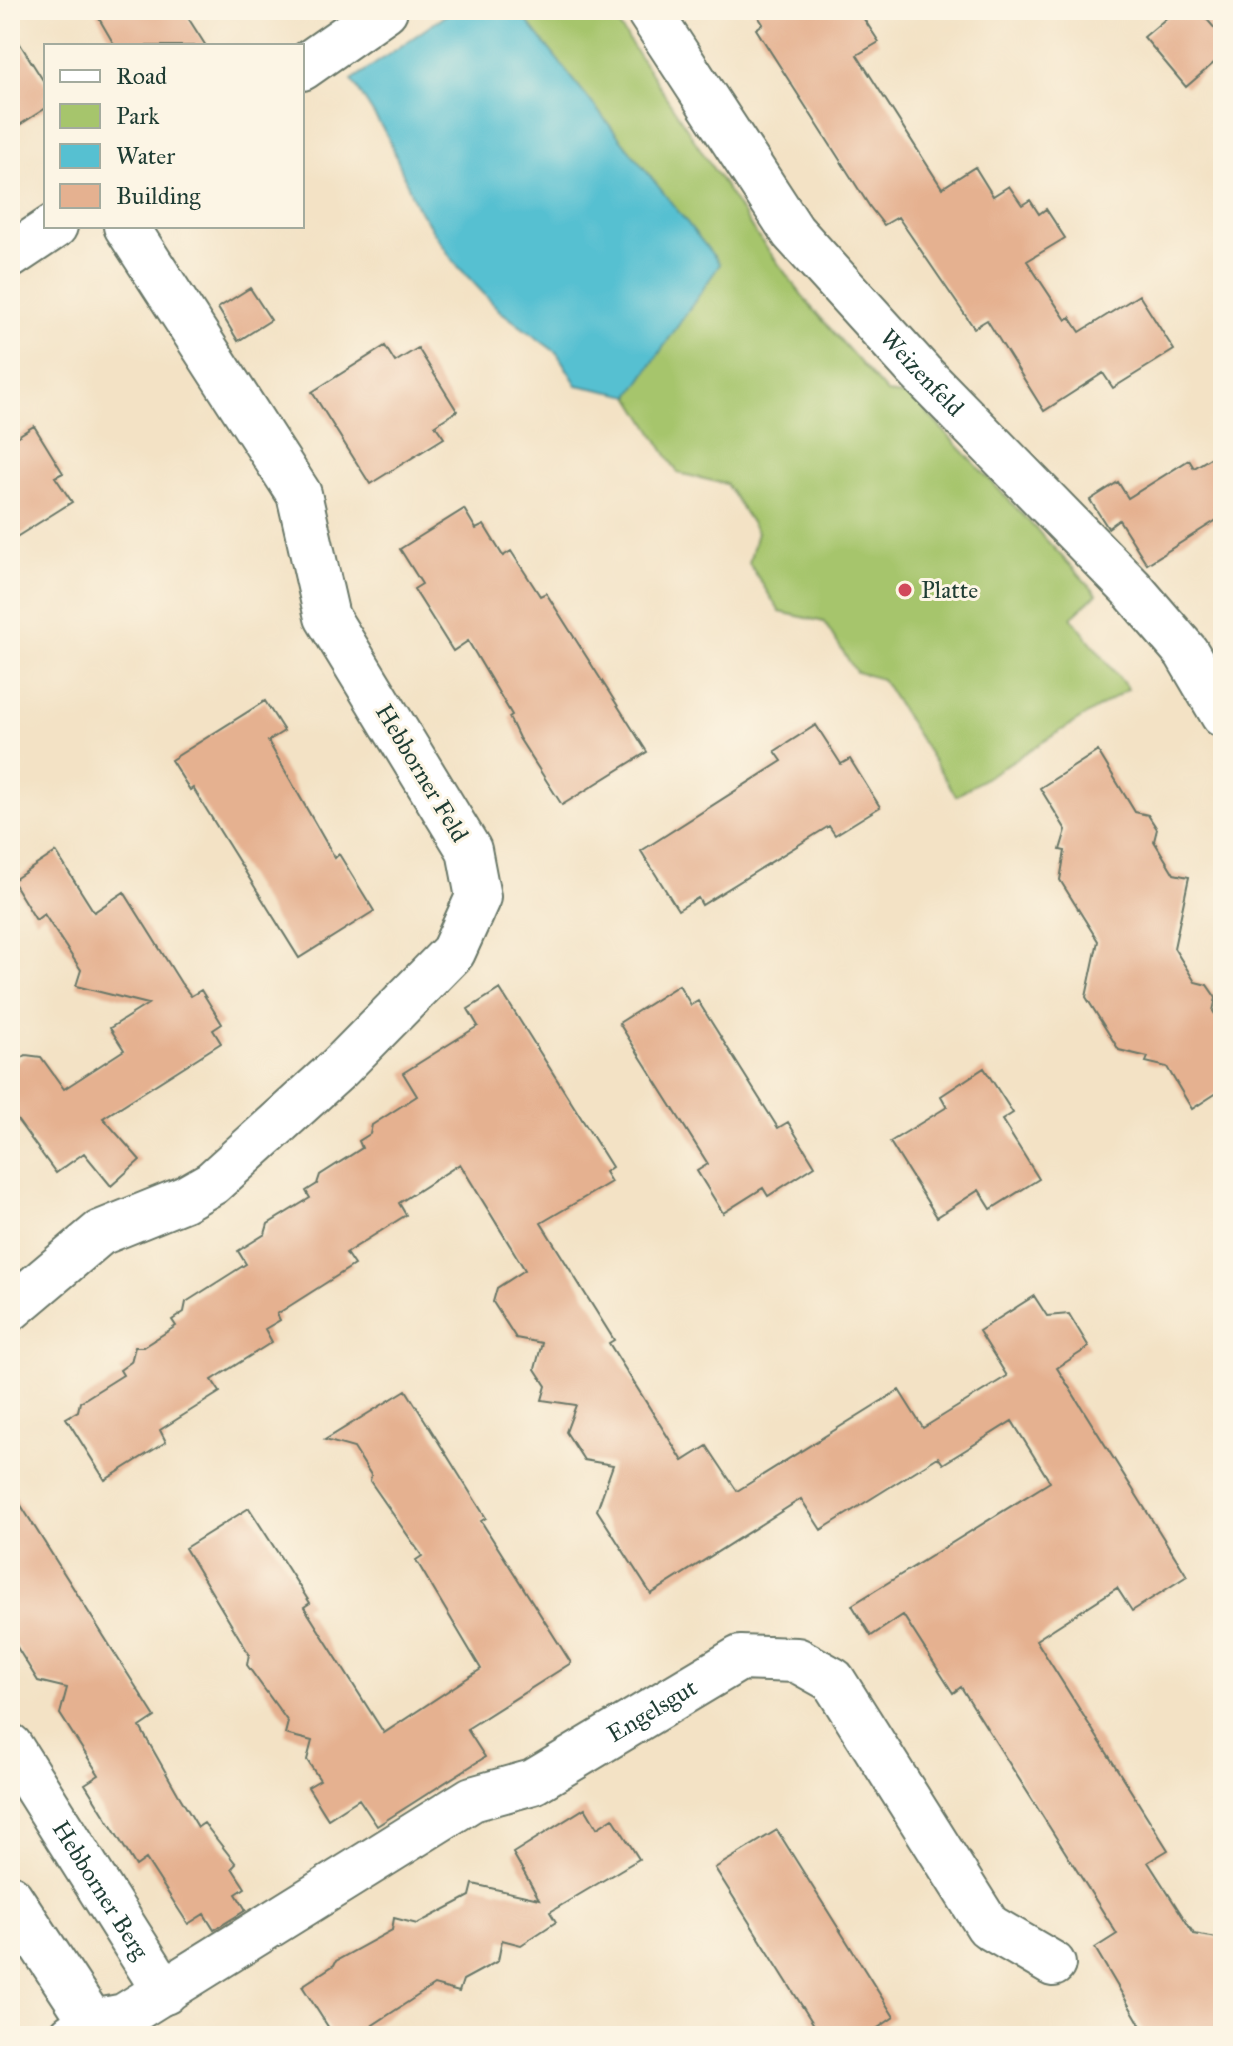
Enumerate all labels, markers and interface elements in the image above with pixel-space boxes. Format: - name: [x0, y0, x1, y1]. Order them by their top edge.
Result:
- legend: [44, 44, 304, 228]
- text: Road: [116, 61, 167, 91]
- text: Park: [116, 101, 160, 131]
- text: Water: [116, 141, 175, 171]
- text: Building: [116, 181, 201, 211]
- street label: Weizenfeld: [874, 323, 970, 423]
- place label: Platte: [921, 575, 978, 605]
- marker: Platte: [896, 581, 914, 599]
- street label: Hebborner Feld: [369, 699, 475, 847]
- street label: Engelsgut: [602, 1672, 703, 1749]
- street label: Hebborner Berg: [46, 1815, 156, 1965]

